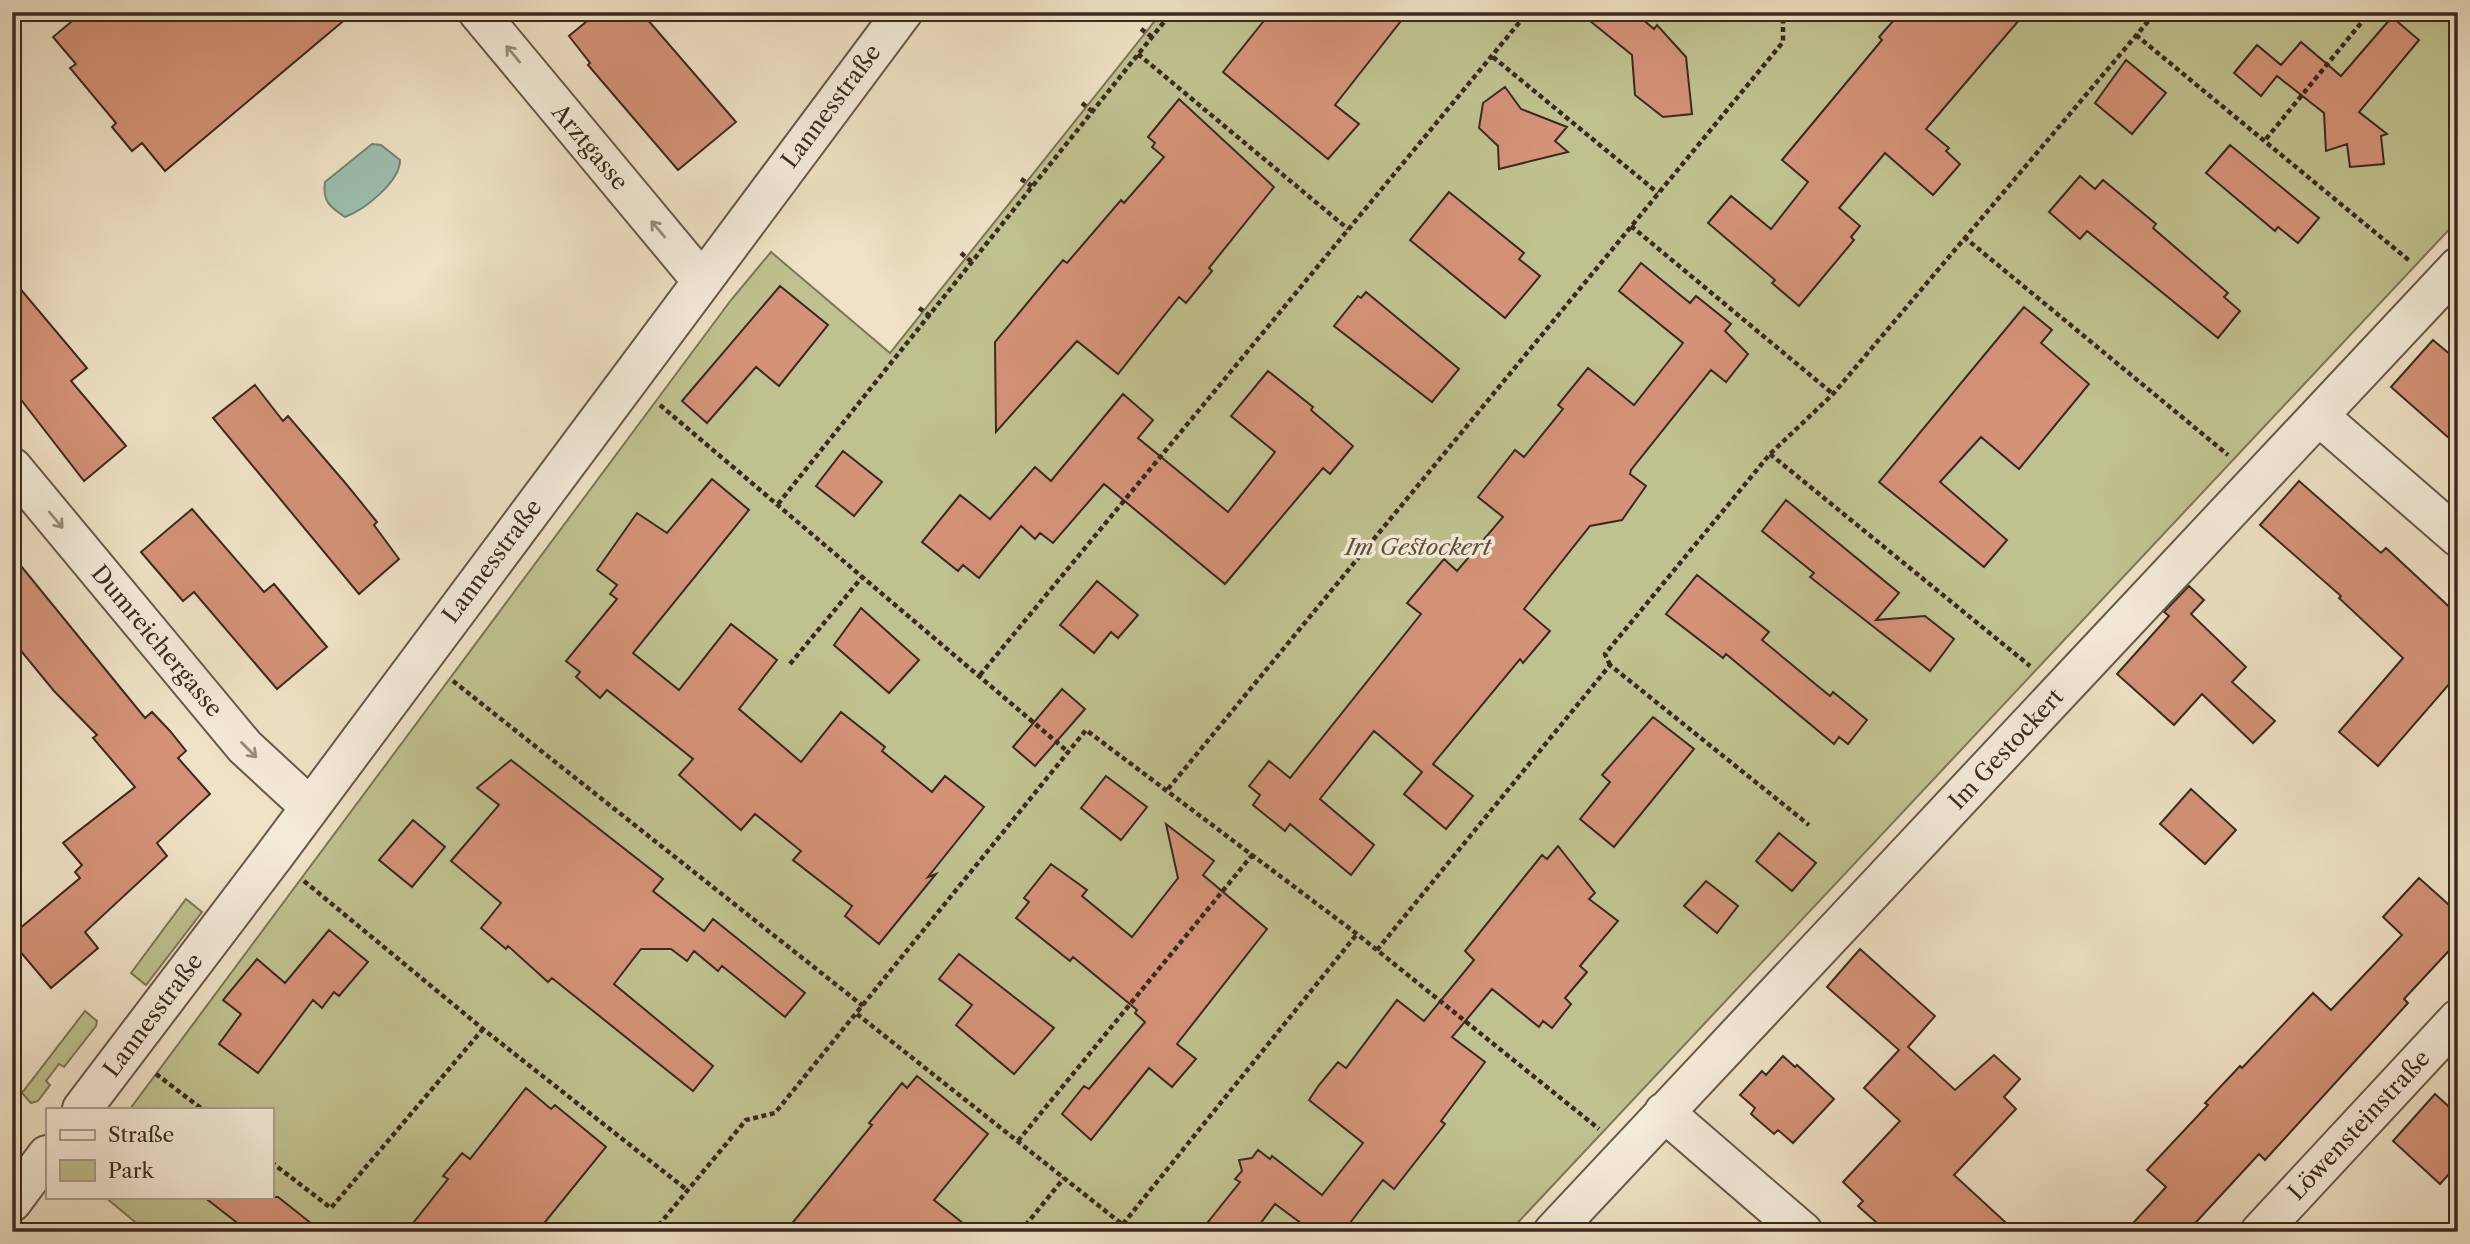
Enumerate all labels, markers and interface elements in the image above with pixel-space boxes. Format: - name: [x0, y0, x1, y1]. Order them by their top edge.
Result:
- street label: Lannesstraße: [775, 39, 887, 173]
- one-way arrow: [505, 45, 520, 63]
- street label: Arztgasse: [545, 97, 634, 196]
- one-way arrow: [650, 220, 666, 238]
- street label: Lannesstraße: [436, 494, 548, 628]
- one-way arrow: [48, 510, 64, 528]
- park label: Im Gestockert: [1343, 533, 1493, 561]
- street label: Dumreichergasse: [85, 559, 229, 723]
- street label: Im Gestockert: [1943, 683, 2069, 815]
- one-way arrow: [241, 742, 258, 759]
- street label: Lannesstraße: [97, 948, 209, 1082]
- street label: Löwensteinstraße: [2282, 1044, 2436, 1206]
- legend: [46, 1108, 273, 1198]
- text: Straße: [108, 1122, 174, 1147]
- text: Park: [108, 1158, 154, 1183]

